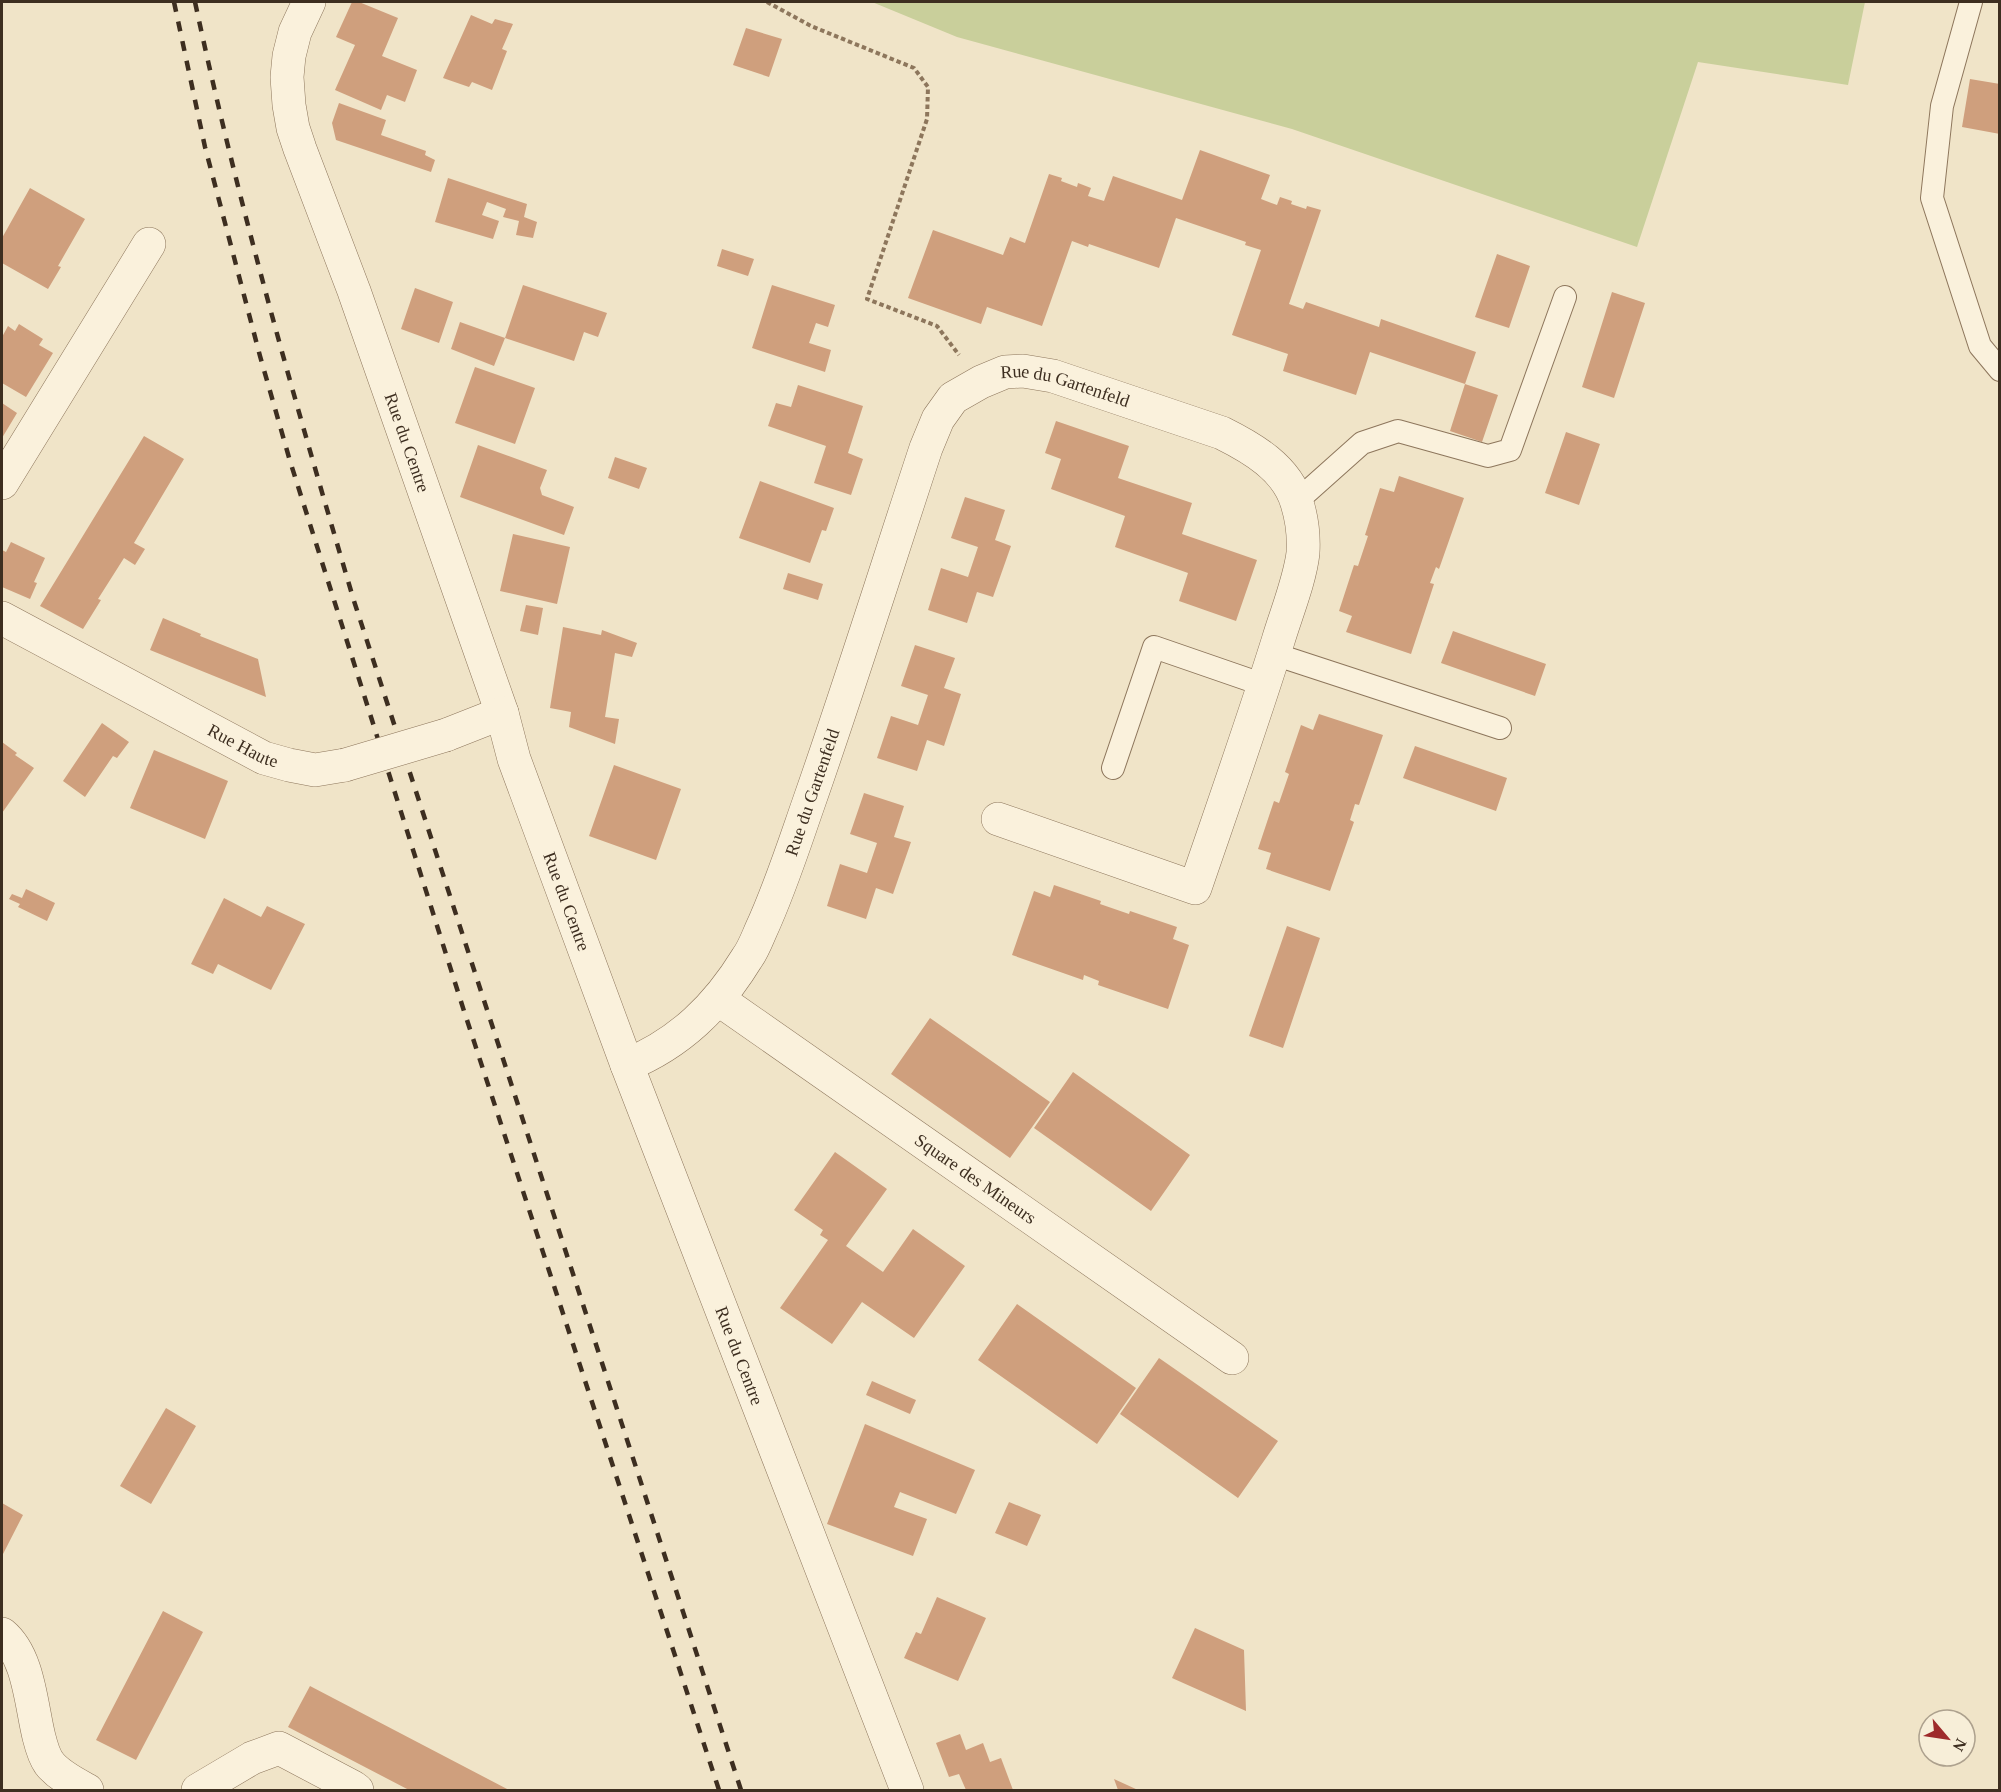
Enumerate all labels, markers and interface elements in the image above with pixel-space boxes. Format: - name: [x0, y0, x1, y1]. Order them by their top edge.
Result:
- street label: Rue du Gartenfeld: [1000, 361, 1132, 411]
- street label: Rue du Centre: [380, 390, 434, 495]
- street label: Rue Haute: [204, 720, 280, 771]
- street label: Rue du Gartenfeld: [781, 726, 843, 858]
- street label: Rue du Centre: [539, 849, 594, 954]
- street label: Square des Mineurs: [911, 1130, 1040, 1228]
- street label: Rue du Centre: [711, 1304, 767, 1408]
- north arrow: [1917, 1708, 1977, 1768]
- text: N: [1949, 1736, 1970, 1755]

